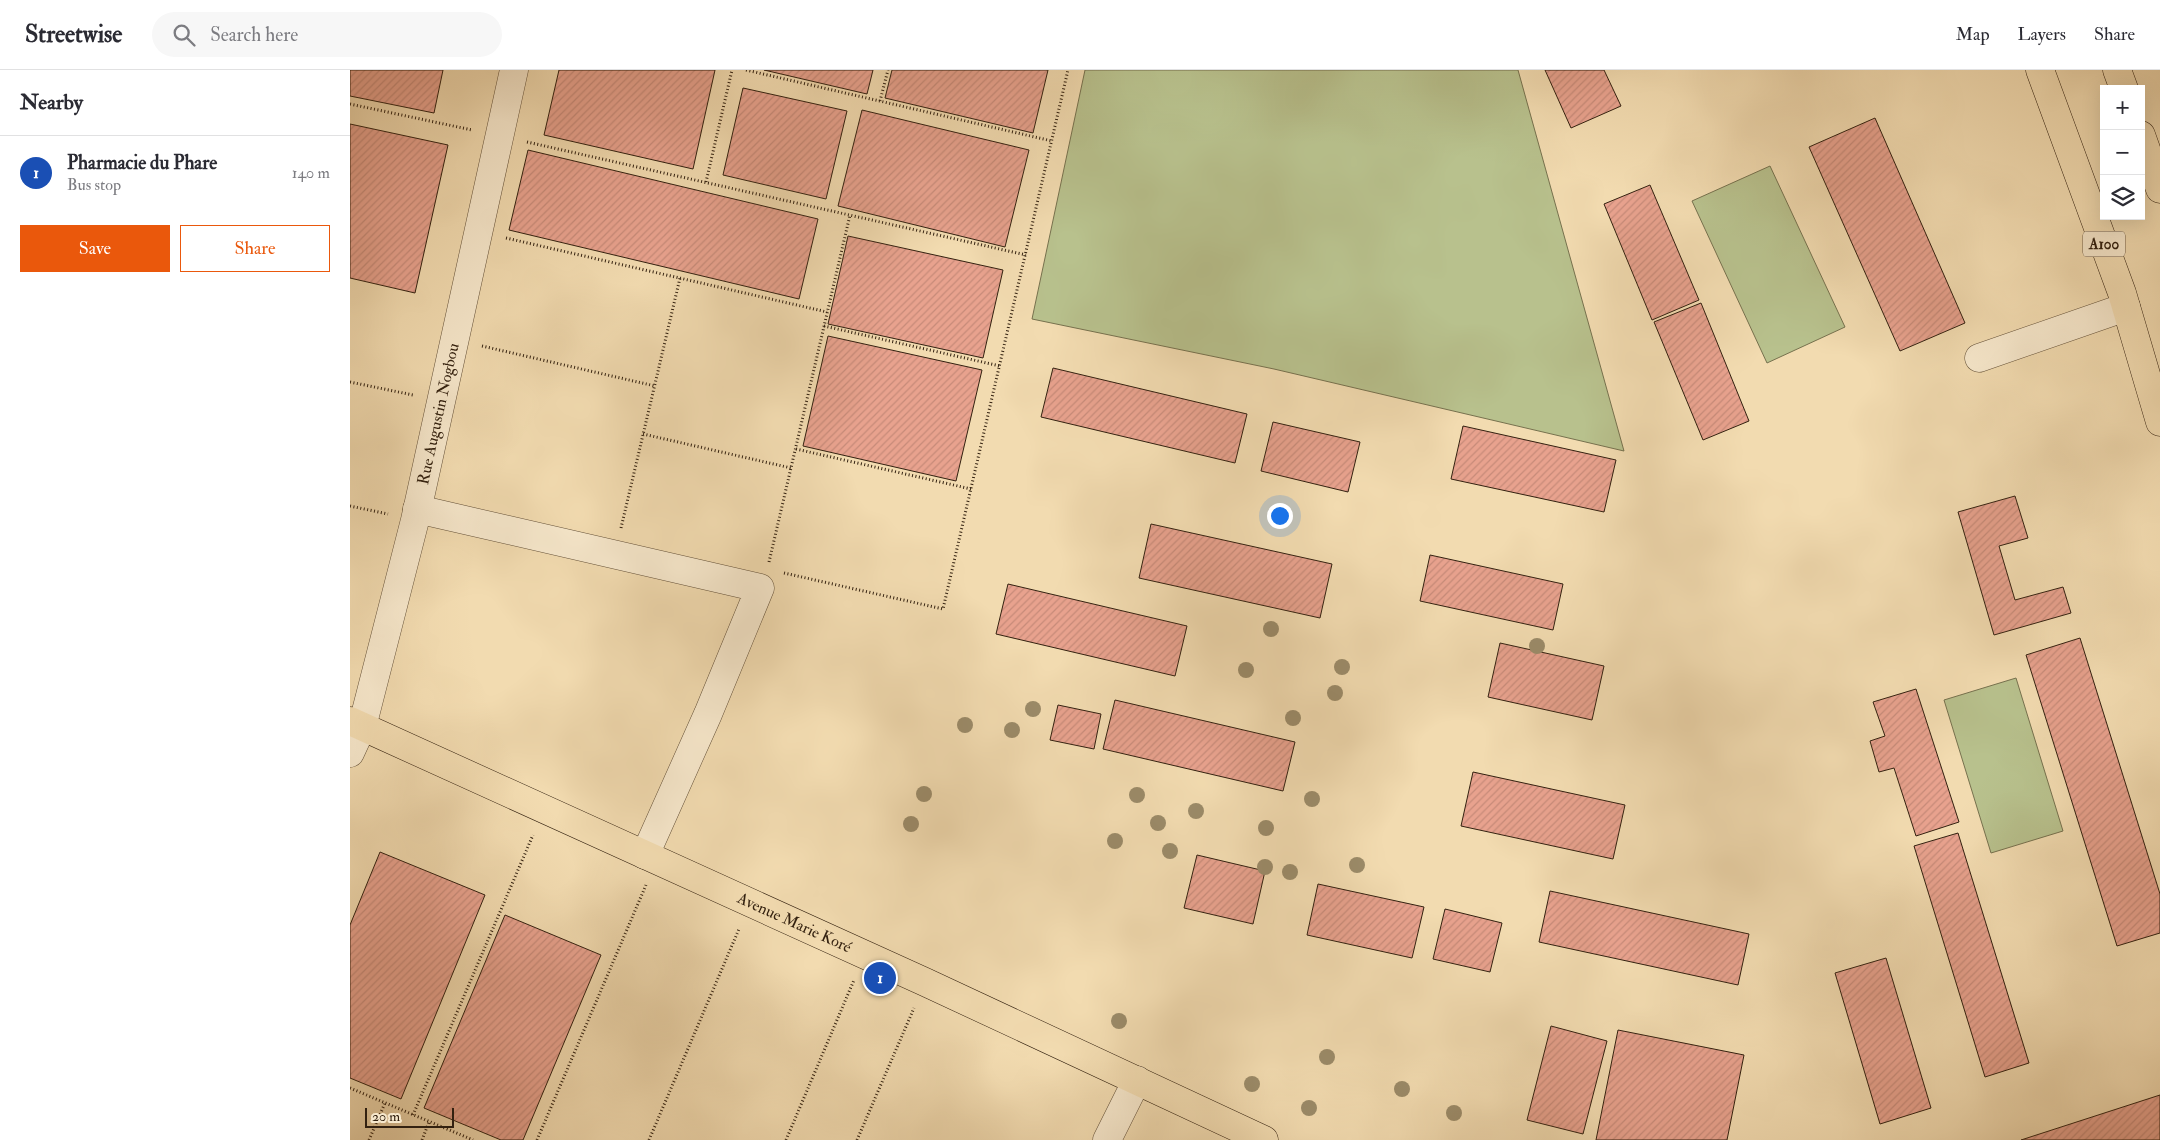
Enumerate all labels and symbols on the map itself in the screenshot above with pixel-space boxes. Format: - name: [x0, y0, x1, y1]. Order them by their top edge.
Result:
- road number: A100: [2083, 232, 2125, 256]
- street label: Rue Augustin Nogbou: [413, 341, 464, 486]
- your location: [1267, 503, 1293, 529]
- street label: Avenue Marie Koré: [733, 888, 855, 957]
- pin: 1: [864, 959, 896, 997]
- scale bar: [365, 1105, 454, 1128]

